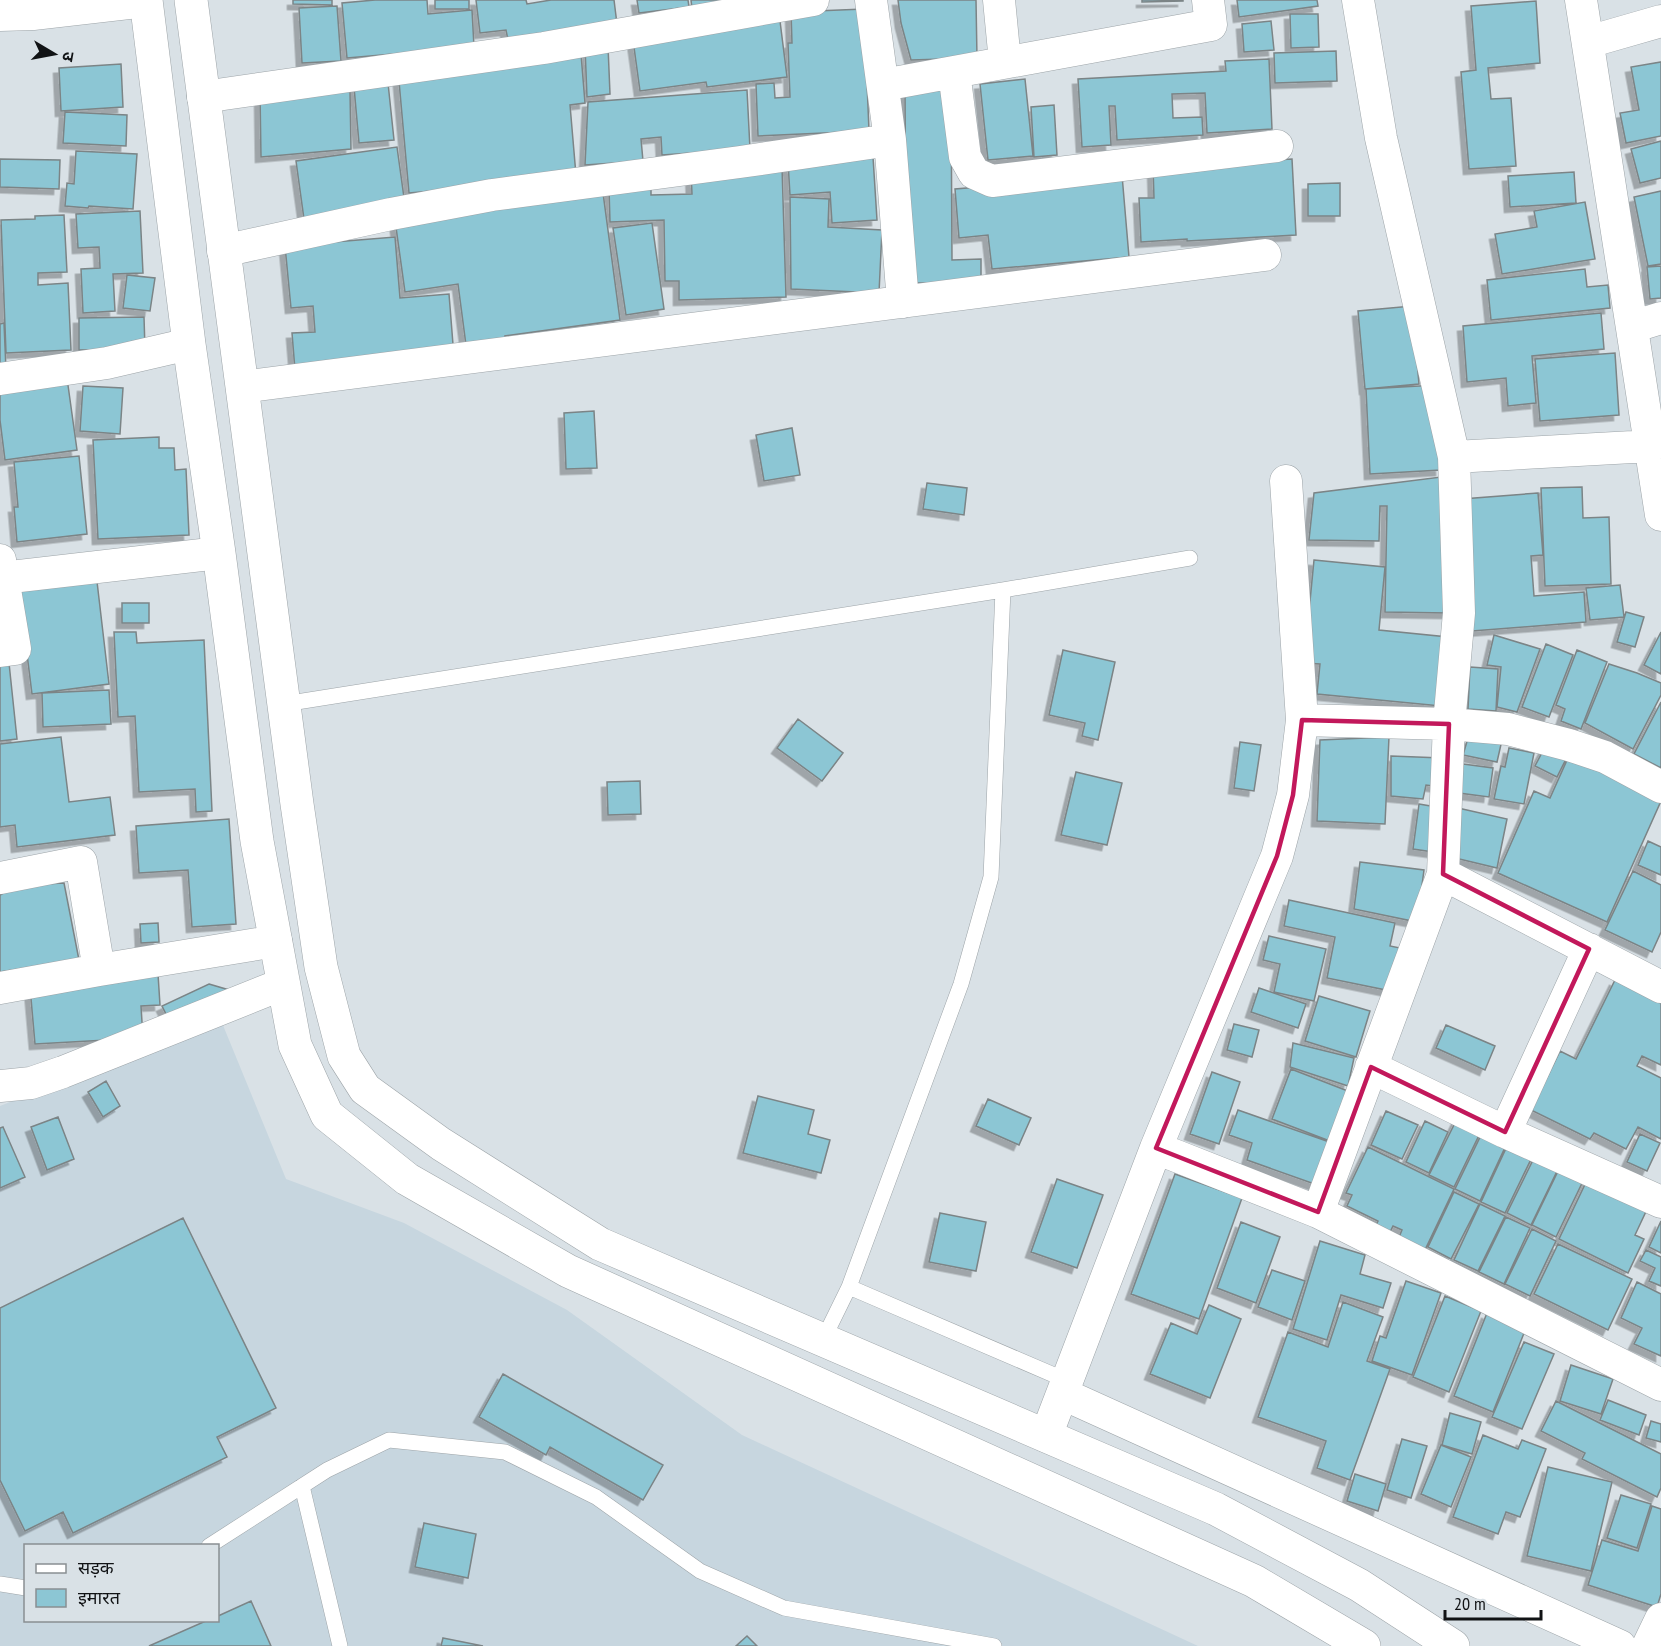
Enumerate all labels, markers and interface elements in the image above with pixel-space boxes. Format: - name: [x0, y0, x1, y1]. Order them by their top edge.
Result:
- north arrow: [24, 24, 84, 84]
- text: उ: [58, 50, 79, 64]
- legend: [24, 1544, 219, 1622]
- text: सड़क: [78, 1556, 115, 1579]
- scale bar: [1445, 1583, 1541, 1621]
- text: इमारत: [78, 1586, 121, 1609]
- text: 20 m: [1454, 1592, 1486, 1615]

